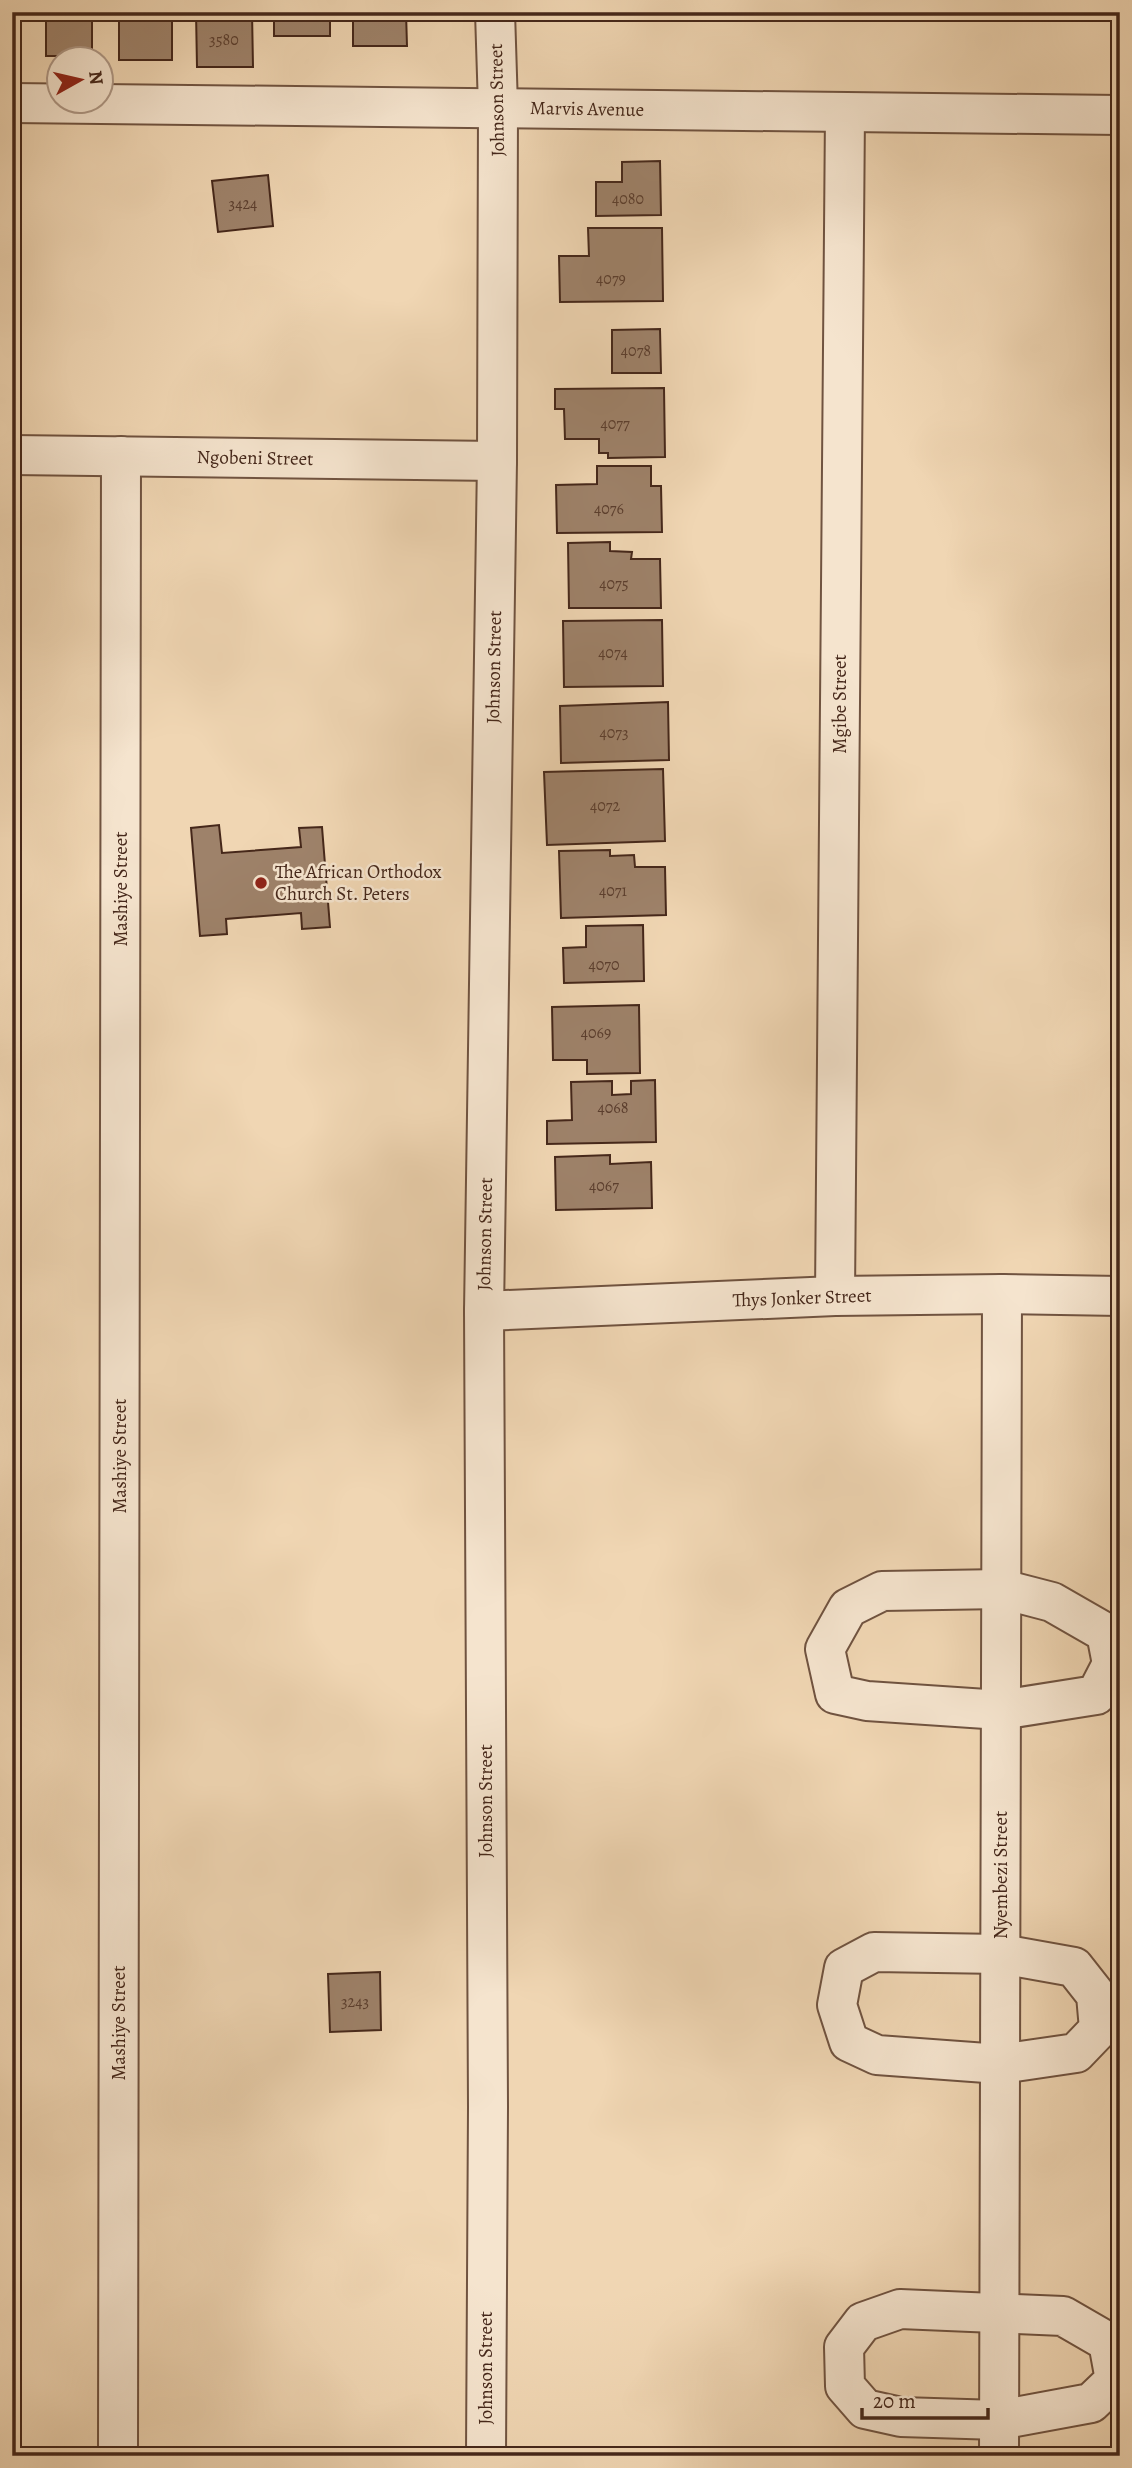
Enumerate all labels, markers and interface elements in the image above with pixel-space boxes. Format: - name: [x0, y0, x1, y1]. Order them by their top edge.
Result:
- house number: 3580: [209, 29, 239, 51]
- street label: Johnson Street: [483, 43, 511, 157]
- north arrow: [46, 46, 116, 116]
- text: N: [82, 69, 110, 87]
- street label: Marvis Avenue: [530, 95, 644, 123]
- house number: 4080: [612, 188, 644, 210]
- house number: 3424: [229, 193, 257, 215]
- house number: 4079: [596, 268, 626, 290]
- house number: 4078: [621, 340, 651, 362]
- house number: 4077: [600, 413, 630, 435]
- street label: Ngobeni Street: [196, 444, 314, 472]
- house number: 4076: [594, 498, 624, 520]
- house number: 4075: [599, 573, 629, 595]
- street label: Johnson Street: [480, 610, 508, 724]
- house number: 4074: [598, 642, 628, 664]
- street label: Mgibe Street: [827, 654, 853, 754]
- house number: 4073: [599, 722, 629, 744]
- house number: 4072: [590, 795, 620, 817]
- street label: Mashiye Street: [108, 831, 134, 947]
- place label: The African Orthodox Church St. Peters: [275, 859, 442, 907]
- marker: The African Orthodox Church St. Peters: [253, 875, 269, 891]
- house number: 4071: [599, 880, 628, 902]
- house number: 4070: [588, 954, 620, 976]
- house number: 4069: [581, 1022, 611, 1044]
- house number: 4068: [598, 1097, 628, 1119]
- house number: 4067: [589, 1175, 619, 1197]
- street label: Johnson Street: [471, 1177, 499, 1291]
- street label: Thys Jonker Street: [732, 1283, 872, 1313]
- street label: Mashiye Street: [107, 1398, 133, 1514]
- street label: Johnson Street: [473, 1744, 499, 1858]
- street label: Nyembezi Street: [988, 1811, 1014, 1939]
- street label: Mashiye Street: [106, 1965, 132, 2081]
- house number: 3243: [341, 1991, 369, 2013]
- street label: Johnson Street: [473, 2311, 499, 2425]
- scale bar: [862, 2377, 988, 2421]
- text: 20 m: [873, 2387, 916, 2415]

